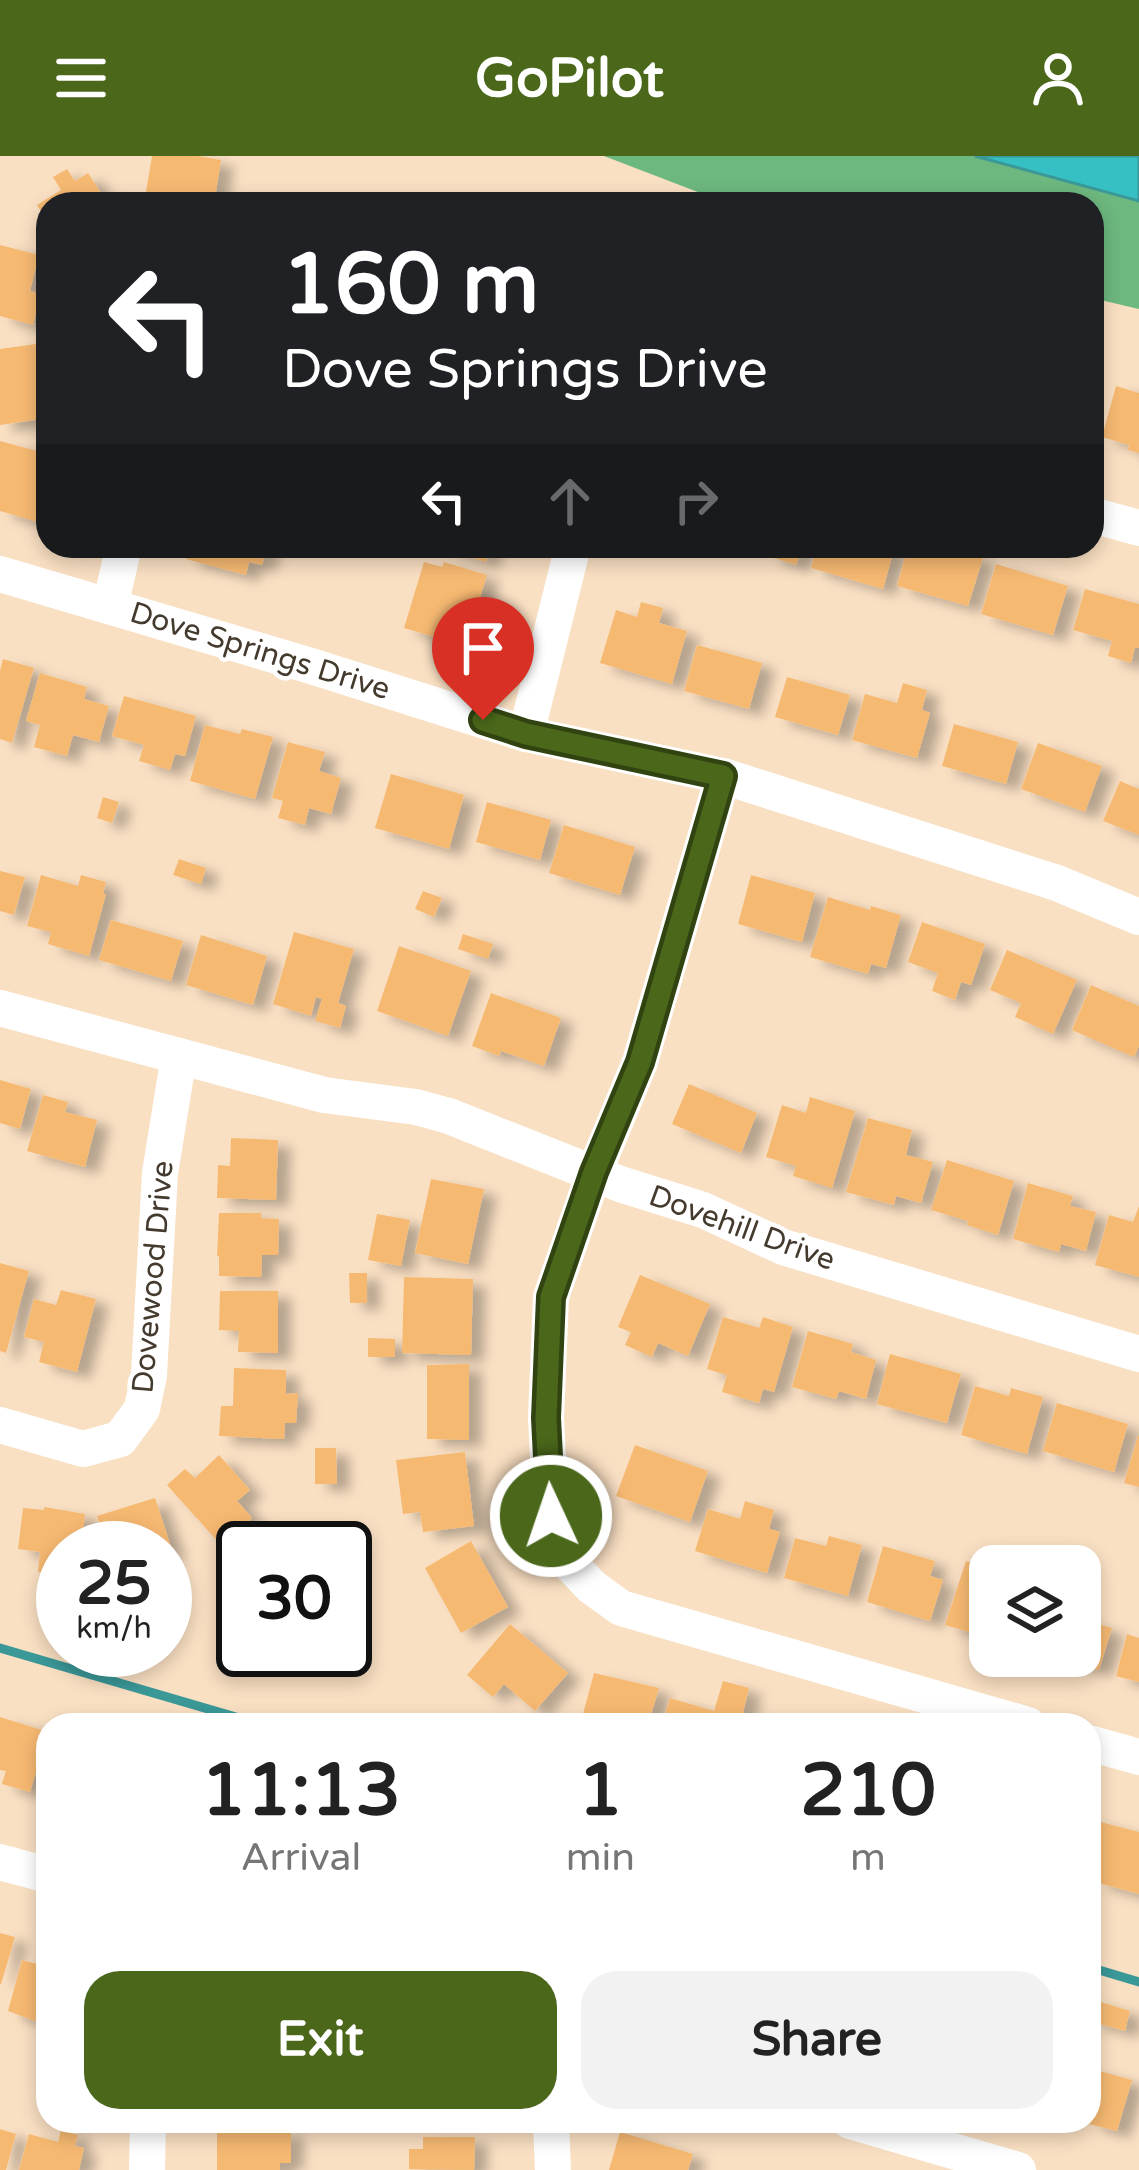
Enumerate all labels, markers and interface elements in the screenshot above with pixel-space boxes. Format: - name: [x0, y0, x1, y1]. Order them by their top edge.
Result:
- icon: menu: [48, 45, 114, 111]
- icon: person: [1025, 45, 1091, 111]
- text: GoPilot: [475, 46, 664, 111]
- text: 160 m: [282, 235, 539, 336]
- icon: left: [84, 240, 240, 396]
- text: Dove Springs Drive: [282, 337, 768, 402]
- icon: left: [411, 468, 477, 534]
- icon: ahead: [537, 468, 603, 534]
- icon: right: [663, 468, 729, 534]
- street label: Dove Springs Drive: [126, 594, 394, 708]
- pin: [432, 597, 534, 720]
- icon: arrive: [450, 615, 516, 681]
- street label: Dovewood Drive: [124, 1159, 182, 1395]
- street label: Dovehill Drive: [644, 1177, 840, 1279]
- position arrow: [488, 1453, 614, 1579]
- speed limit sign: 30: [216, 1521, 372, 1677]
- map controls: [969, 1545, 1101, 1677]
- button: layers: [969, 1545, 1101, 1677]
- text: 25: [76, 1548, 152, 1620]
- text: km/h: [76, 1610, 152, 1647]
- text: 11:13: [201, 1748, 401, 1835]
- text: 1: [578, 1748, 623, 1835]
- text: 210: [800, 1748, 936, 1835]
- text: Arrival: [241, 1834, 361, 1881]
- text: min: [566, 1834, 635, 1881]
- text: m: [850, 1834, 886, 1881]
- button: Exit: [84, 1971, 557, 2109]
- button: Share: [581, 1971, 1053, 2109]

